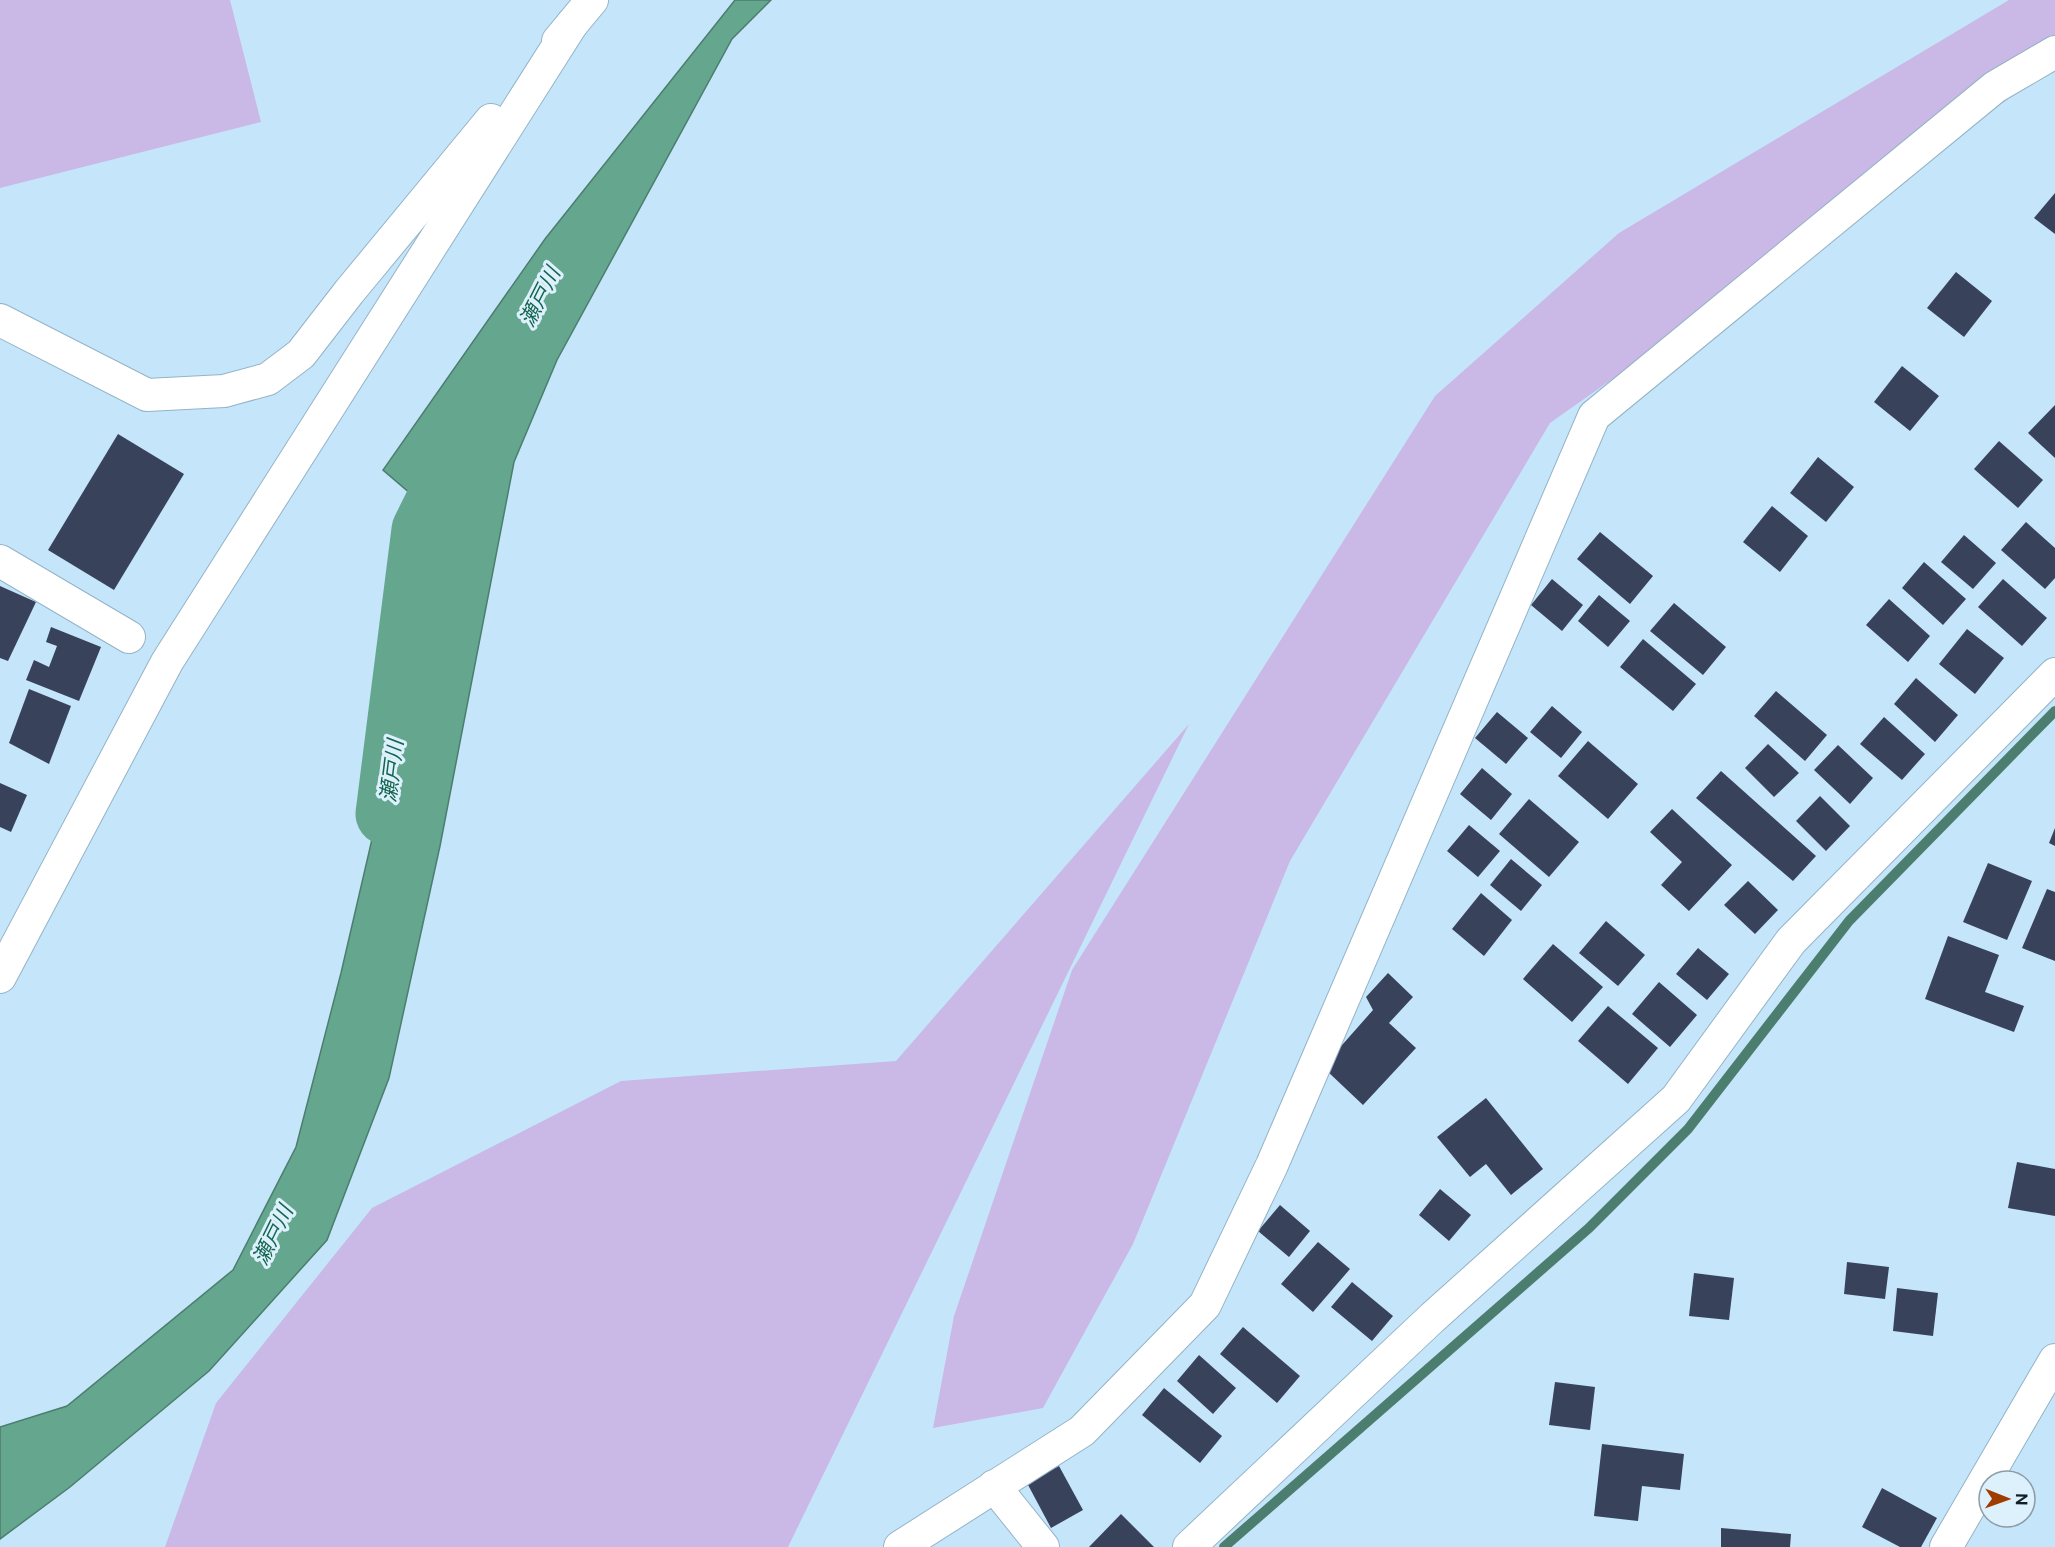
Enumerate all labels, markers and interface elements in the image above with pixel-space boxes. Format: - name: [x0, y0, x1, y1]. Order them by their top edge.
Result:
- water label: 瀬戸川: [514, 261, 566, 331]
- water label: 瀬戸川: [375, 736, 408, 804]
- water label: 瀬戸川: [248, 1199, 298, 1269]
- north arrow: [1977, 1469, 2037, 1529]
- text: N: [2012, 1493, 2031, 1506]

